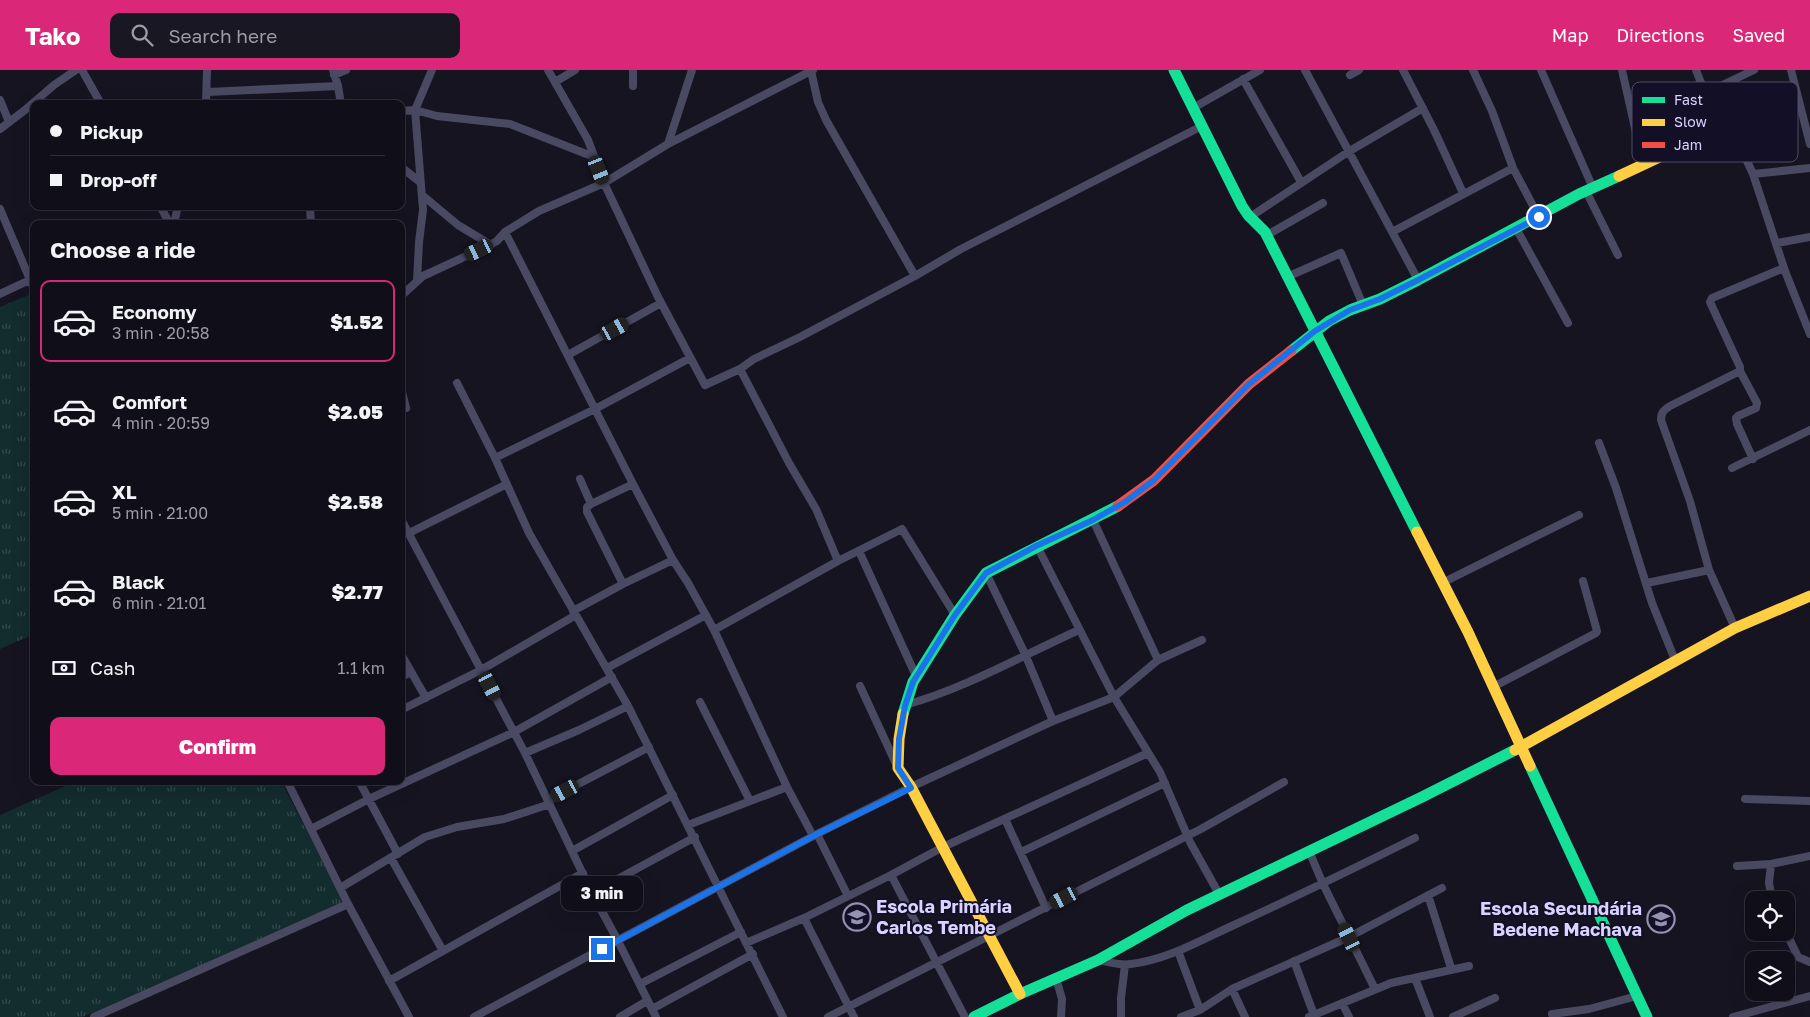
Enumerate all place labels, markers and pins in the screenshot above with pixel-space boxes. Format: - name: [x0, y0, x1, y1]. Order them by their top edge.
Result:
- place label: Escola Primária Carlos Tembe: [876, 895, 1012, 938]
- place label: Escola Secundária Bedene Machava: [1480, 897, 1642, 940]
- school or university icon: Escola Primária Carlos Tembe: [842, 902, 872, 932]
- school or university icon: Escola Secundária Bedene Machava: [1646, 904, 1676, 934]

